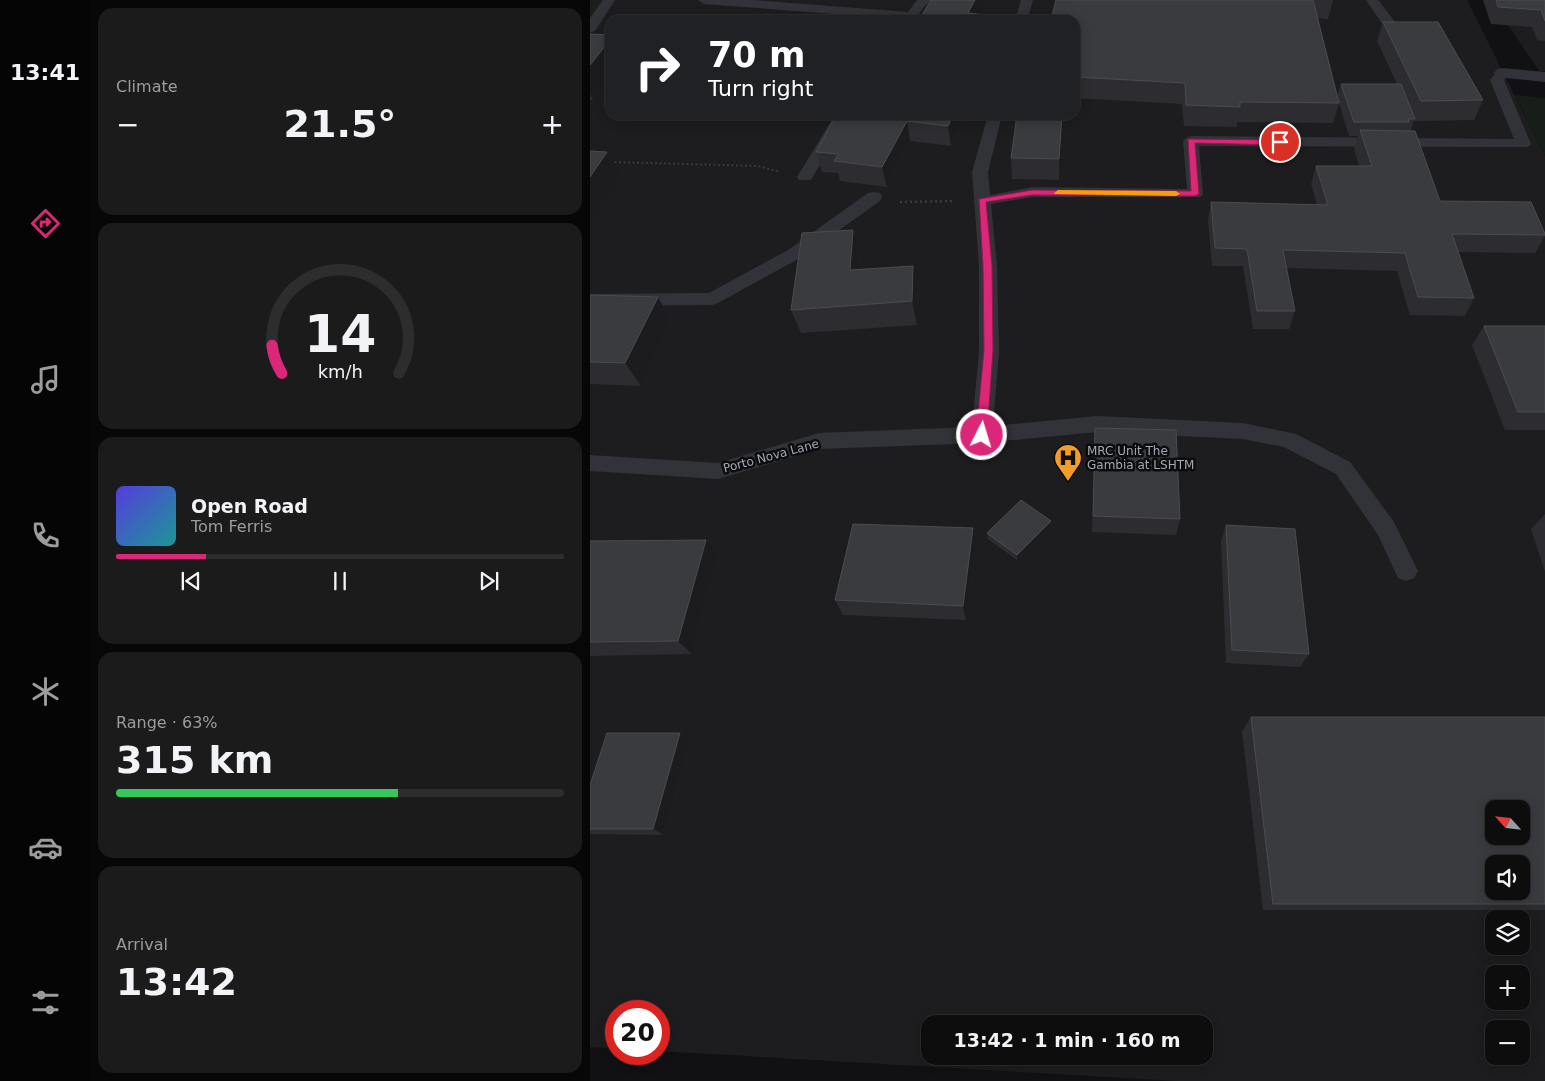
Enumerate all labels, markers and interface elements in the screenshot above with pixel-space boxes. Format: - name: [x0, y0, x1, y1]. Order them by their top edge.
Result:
- icon: right: [625, 35, 690, 100]
- text: 70 m: [708, 35, 805, 75]
- text: 13:41: [10, 60, 80, 85]
- text: Turn right: [708, 76, 813, 101]
- text: Climate: [116, 77, 178, 96]
- text: 21.5°: [284, 102, 396, 146]
- text: −: [116, 108, 139, 141]
- text: +: [541, 108, 564, 141]
- pin: [1259, 121, 1301, 163]
- icon: arrive: [1266, 128, 1294, 156]
- icon: directions: [28, 206, 63, 241]
- text: 14: [304, 304, 376, 364]
- text: km/h: [317, 361, 363, 382]
- icon: music: [28, 362, 63, 397]
- position arrow: [955, 408, 1007, 460]
- street label: Porto Nova Lane: [722, 436, 820, 476]
- hospital icon: MRC Unit The Gambia at LSHTM: [1053, 443, 1083, 482]
- place label: MRC Unit The Gambia at LSHTM: [1087, 444, 1194, 472]
- text: Open Road: [191, 495, 308, 517]
- text: Tom Ferris: [191, 517, 272, 536]
- icon: phone: [28, 518, 63, 553]
- icon: previous: [177, 567, 205, 595]
- icon: pause: [326, 567, 354, 595]
- icon: next: [475, 567, 503, 595]
- icon: climate: [28, 674, 63, 709]
- text: Range · 63%: [116, 713, 218, 732]
- text: 315 km: [116, 738, 273, 782]
- north arrow: [1485, 800, 1530, 845]
- map controls: [1485, 800, 1530, 1065]
- icon: car: [28, 830, 63, 865]
- button: sound: [1485, 855, 1530, 900]
- button: layers: [1485, 910, 1530, 955]
- text: Arrival: [116, 935, 168, 954]
- text: 13:42: [116, 960, 237, 1004]
- button: +: [1485, 965, 1530, 1010]
- icon: filters: [28, 985, 63, 1020]
- speed limit sign: 20: [605, 1000, 670, 1065]
- button: −: [1485, 1020, 1530, 1065]
- text: 13:42 · 1 min · 160 m: [953, 1029, 1181, 1051]

